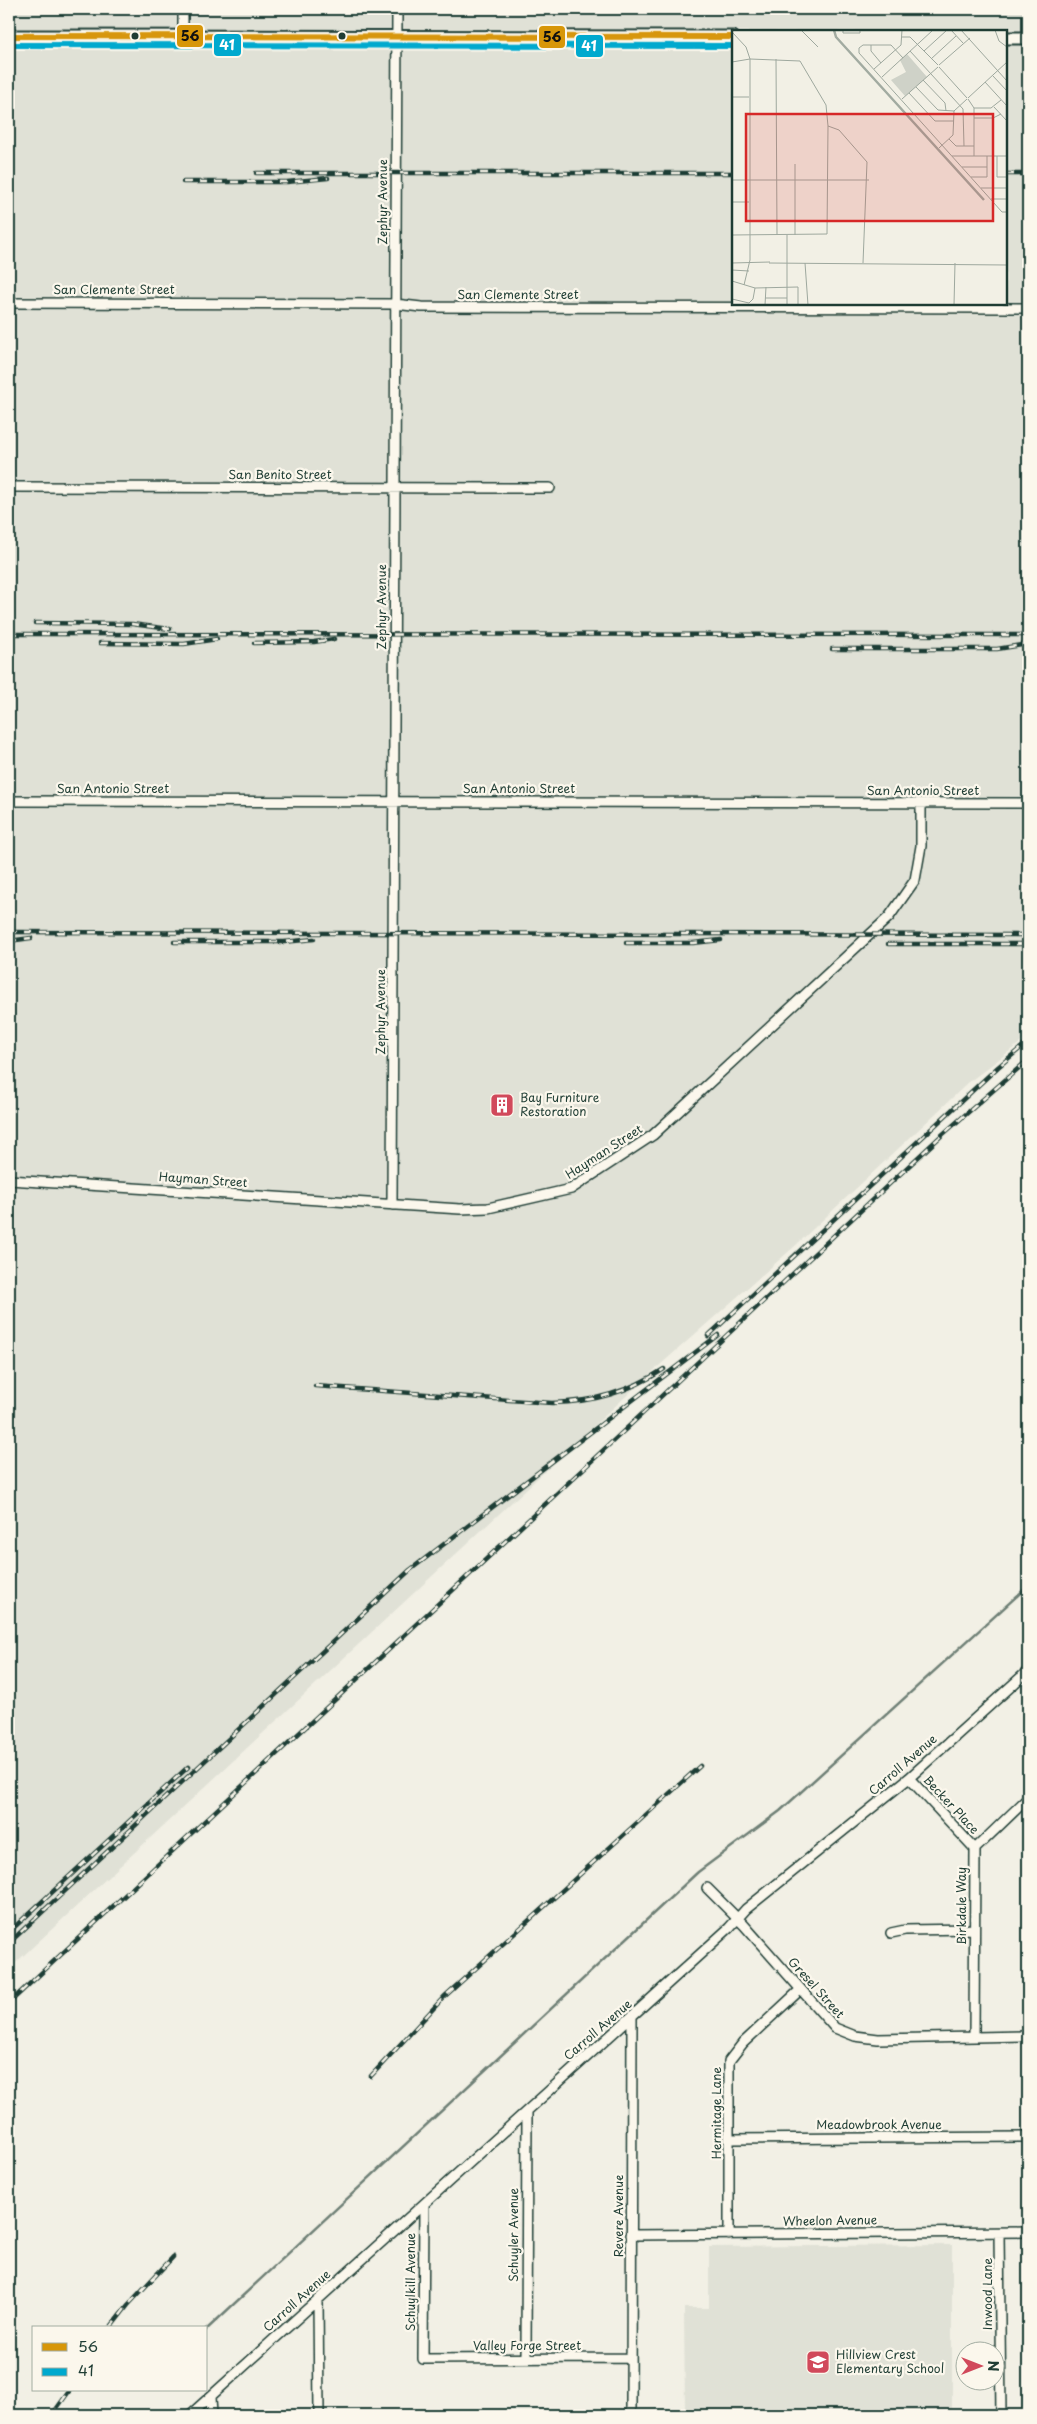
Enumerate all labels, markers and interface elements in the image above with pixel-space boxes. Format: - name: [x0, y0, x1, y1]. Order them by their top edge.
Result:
- line badge: 56: [176, 24, 204, 48]
- text: 56: [181, 25, 200, 46]
- line badge: 56: [538, 25, 566, 49]
- text: 56: [543, 26, 562, 47]
- inset map: [732, 30, 1007, 305]
- unlabelled marker: [130, 31, 140, 41]
- unlabelled marker: [337, 31, 347, 41]
- line badge: 41: [213, 33, 242, 57]
- text: 41: [219, 34, 235, 55]
- line badge: 41: [575, 34, 604, 58]
- text: 41: [581, 35, 597, 56]
- street label: Zephyr Avenue: [373, 159, 391, 245]
- street label: San Clemente Street: [53, 280, 175, 298]
- street label: San Clemente Street: [457, 285, 579, 303]
- street label: San Benito Street: [228, 465, 332, 483]
- street label: Zephyr Avenue: [372, 564, 390, 650]
- street label: San Antonio Street: [57, 779, 169, 797]
- street label: San Antonio Street: [463, 779, 575, 797]
- street label: San Antonio Street: [867, 781, 979, 799]
- street label: Zephyr Avenue: [371, 969, 389, 1055]
- place label: Bay Furniture Restoration: [520, 1088, 600, 1120]
- building icon: Bay Furniture Restoration: [489, 1092, 515, 1118]
- street label: Hayman Street: [561, 1119, 646, 1183]
- street label: Hayman Street: [158, 1167, 248, 1191]
- street label: Carroll Avenue: [864, 1729, 941, 1799]
- street label: Becker Place: [920, 1771, 984, 1838]
- street label: Birkdale Way: [952, 1867, 970, 1945]
- street label: Gresel Street: [784, 1953, 849, 2022]
- street label: Carroll Avenue: [559, 1994, 636, 2064]
- street label: Hermitage Lane: [707, 2067, 725, 2159]
- street label: Meadowbrook Avenue: [816, 2115, 942, 2133]
- street label: Revere Avenue: [609, 2175, 627, 2257]
- street label: Schuyler Avenue: [504, 2187, 522, 2282]
- street label: Wheelon Avenue: [783, 2210, 878, 2230]
- street label: Schuylkill Avenue: [401, 2232, 419, 2331]
- street label: Inwood Lane: [978, 2258, 996, 2330]
- street label: Carroll Avenue: [259, 2265, 334, 2335]
- legend: [32, 2326, 208, 2392]
- text: 56: [78, 2334, 98, 2357]
- street label: Valley Forge Street: [473, 2336, 581, 2354]
- north arrow: [954, 2342, 1004, 2392]
- place label: Hillview Crest Elementary School: [836, 2345, 944, 2377]
- school or university icon: Hillview Crest Elementary School: [805, 2349, 831, 2375]
- text: 41: [78, 2358, 94, 2381]
- text: N: [983, 2360, 1004, 2372]

